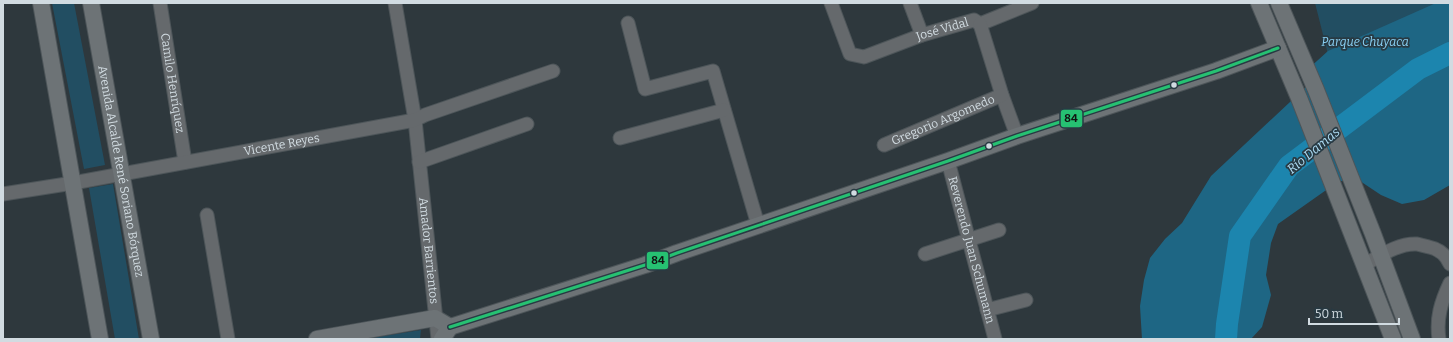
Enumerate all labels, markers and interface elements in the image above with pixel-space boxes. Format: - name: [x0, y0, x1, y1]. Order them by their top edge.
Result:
- street label: José Vidal: [913, 15, 971, 44]
- street label: Camilo Henríquez: [158, 32, 187, 134]
- park label: Parque Chuyaca: [1321, 35, 1409, 49]
- street label: Avenida Alcalde René Soriano Bórquez: [95, 64, 147, 279]
- unlabelled marker: [1169, 80, 1179, 90]
- street label: Gregorio Argomedo: [889, 92, 997, 148]
- line badge: 84: [1060, 109, 1083, 128]
- text: 84: [1064, 112, 1078, 125]
- water label: Río Damas: [1284, 124, 1343, 177]
- street label: Vicente Reyes: [242, 131, 321, 158]
- unlabelled marker: [984, 141, 994, 151]
- street label: Reverendo Juan Schumann: [945, 175, 998, 325]
- unlabelled marker: [849, 188, 859, 198]
- street label: Amador Barrientos: [416, 197, 441, 305]
- line badge: 84: [646, 251, 669, 270]
- text: 84: [651, 254, 665, 267]
- scale bar: [1309, 300, 1399, 326]
- text: 50 m: [1315, 307, 1344, 321]

